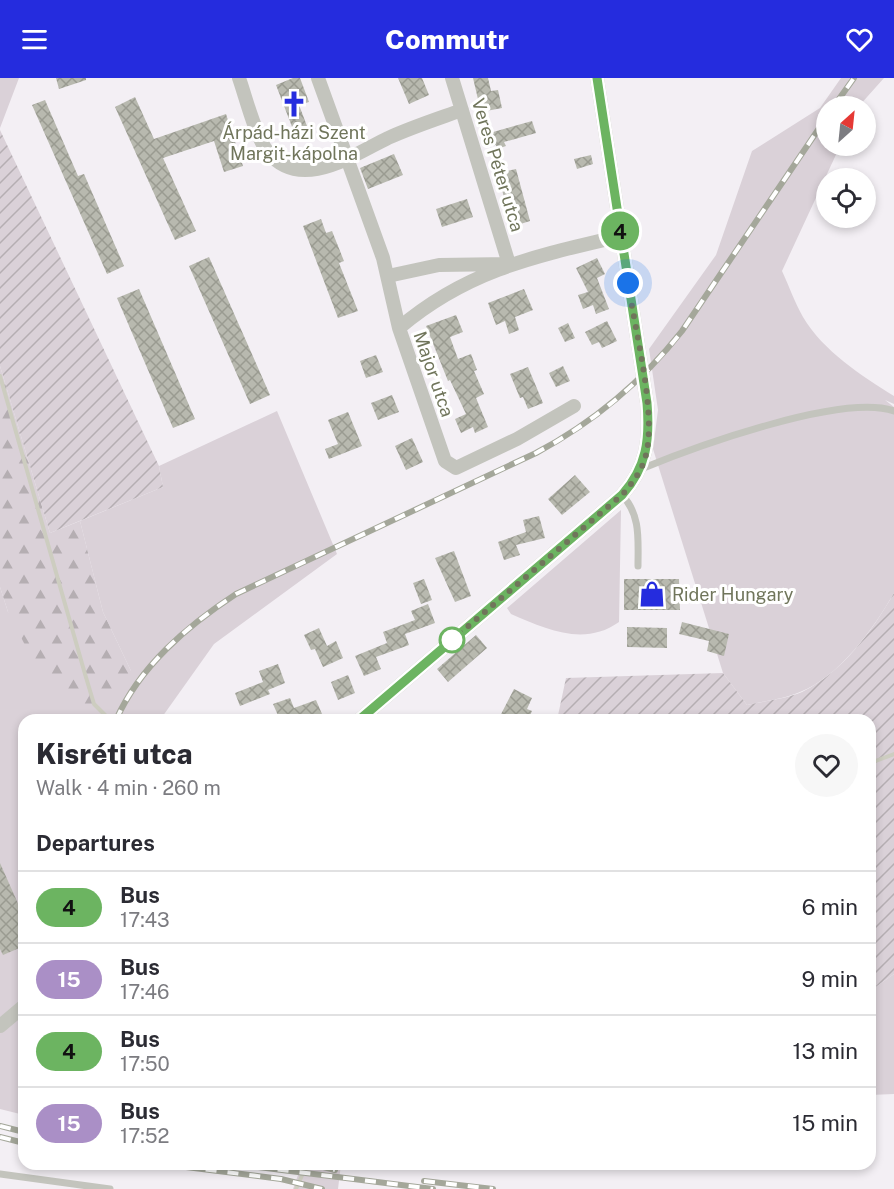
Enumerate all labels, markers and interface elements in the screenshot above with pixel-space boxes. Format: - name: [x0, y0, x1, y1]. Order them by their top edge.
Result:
- icon: menu: [18, 23, 51, 56]
- text: Commutr: [385, 23, 509, 55]
- icon: heart: [843, 23, 876, 56]
- church icon: Árpád-házi Szent Margit-kápolna: [279, 89, 309, 119]
- street label: Veres Péter utca: [468, 96, 528, 234]
- north arrow: [816, 96, 876, 156]
- map controls: [816, 96, 876, 228]
- place label: Árpád-házi Szent Margit-kápolna: [222, 121, 366, 164]
- button: locate: [816, 168, 876, 228]
- line badge: 4: [600, 212, 640, 250]
- text: 4: [613, 219, 627, 244]
- your location: [613, 268, 643, 298]
- street label: Major utca: [410, 329, 458, 419]
- shop icon: Rider Hungary: [637, 579, 667, 609]
- place label: Rider Hungary: [672, 584, 794, 605]
- unlabelled marker: [439, 627, 465, 653]
- button: heart: [795, 734, 858, 797]
- text: Kisréti utca: [36, 737, 193, 770]
- text: Walk · 4 min · 260 m: [36, 776, 221, 800]
- text: Departures: [36, 830, 155, 856]
- text: Bus: [120, 882, 160, 908]
- text: 6 min: [802, 894, 858, 920]
- text: 4: [62, 895, 76, 920]
- text: 17:43: [120, 908, 170, 932]
- text: Bus: [120, 954, 160, 980]
- text: 9 min: [802, 966, 858, 992]
- text: 15: [57, 967, 81, 992]
- text: 17:46: [120, 980, 170, 1004]
- text: Bus: [120, 1026, 160, 1052]
- text: 13 min: [793, 1038, 858, 1064]
- text: 4: [62, 1039, 76, 1064]
- text: 17:50: [120, 1052, 170, 1076]
- text: Bus: [120, 1098, 160, 1124]
- text: 15 min: [792, 1110, 858, 1136]
- text: 15: [57, 1111, 81, 1136]
- text: 17:52: [120, 1124, 169, 1148]

